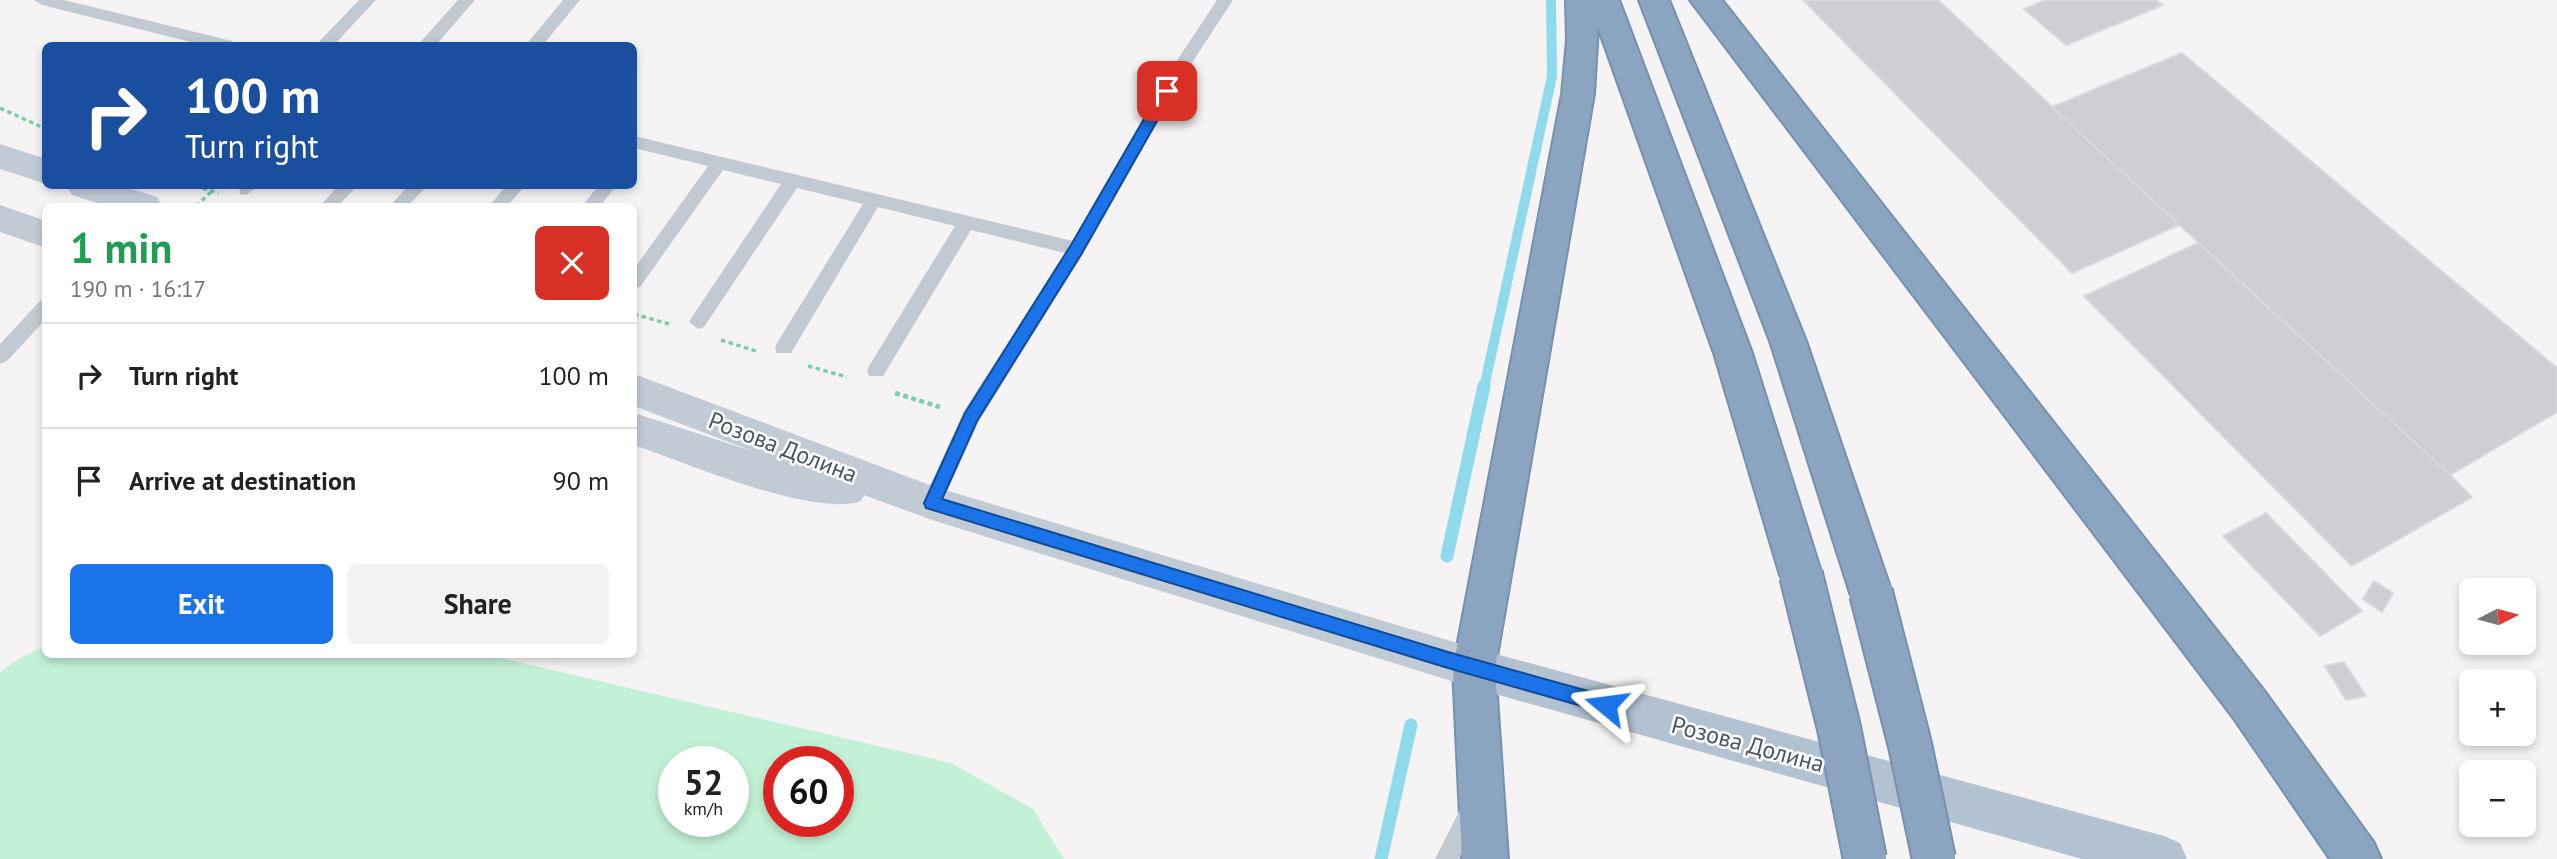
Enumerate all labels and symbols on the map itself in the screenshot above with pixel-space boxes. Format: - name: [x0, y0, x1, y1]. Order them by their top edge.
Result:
- pin: [1137, 61, 1197, 121]
- street label: Розова Долина: [704, 404, 862, 490]
- north arrow: [2459, 578, 2536, 654]
- position arrow: [1569, 668, 1643, 742]
- street label: Розова Долина: [1668, 709, 1828, 779]
- speed limit sign: 60: [763, 746, 854, 837]

